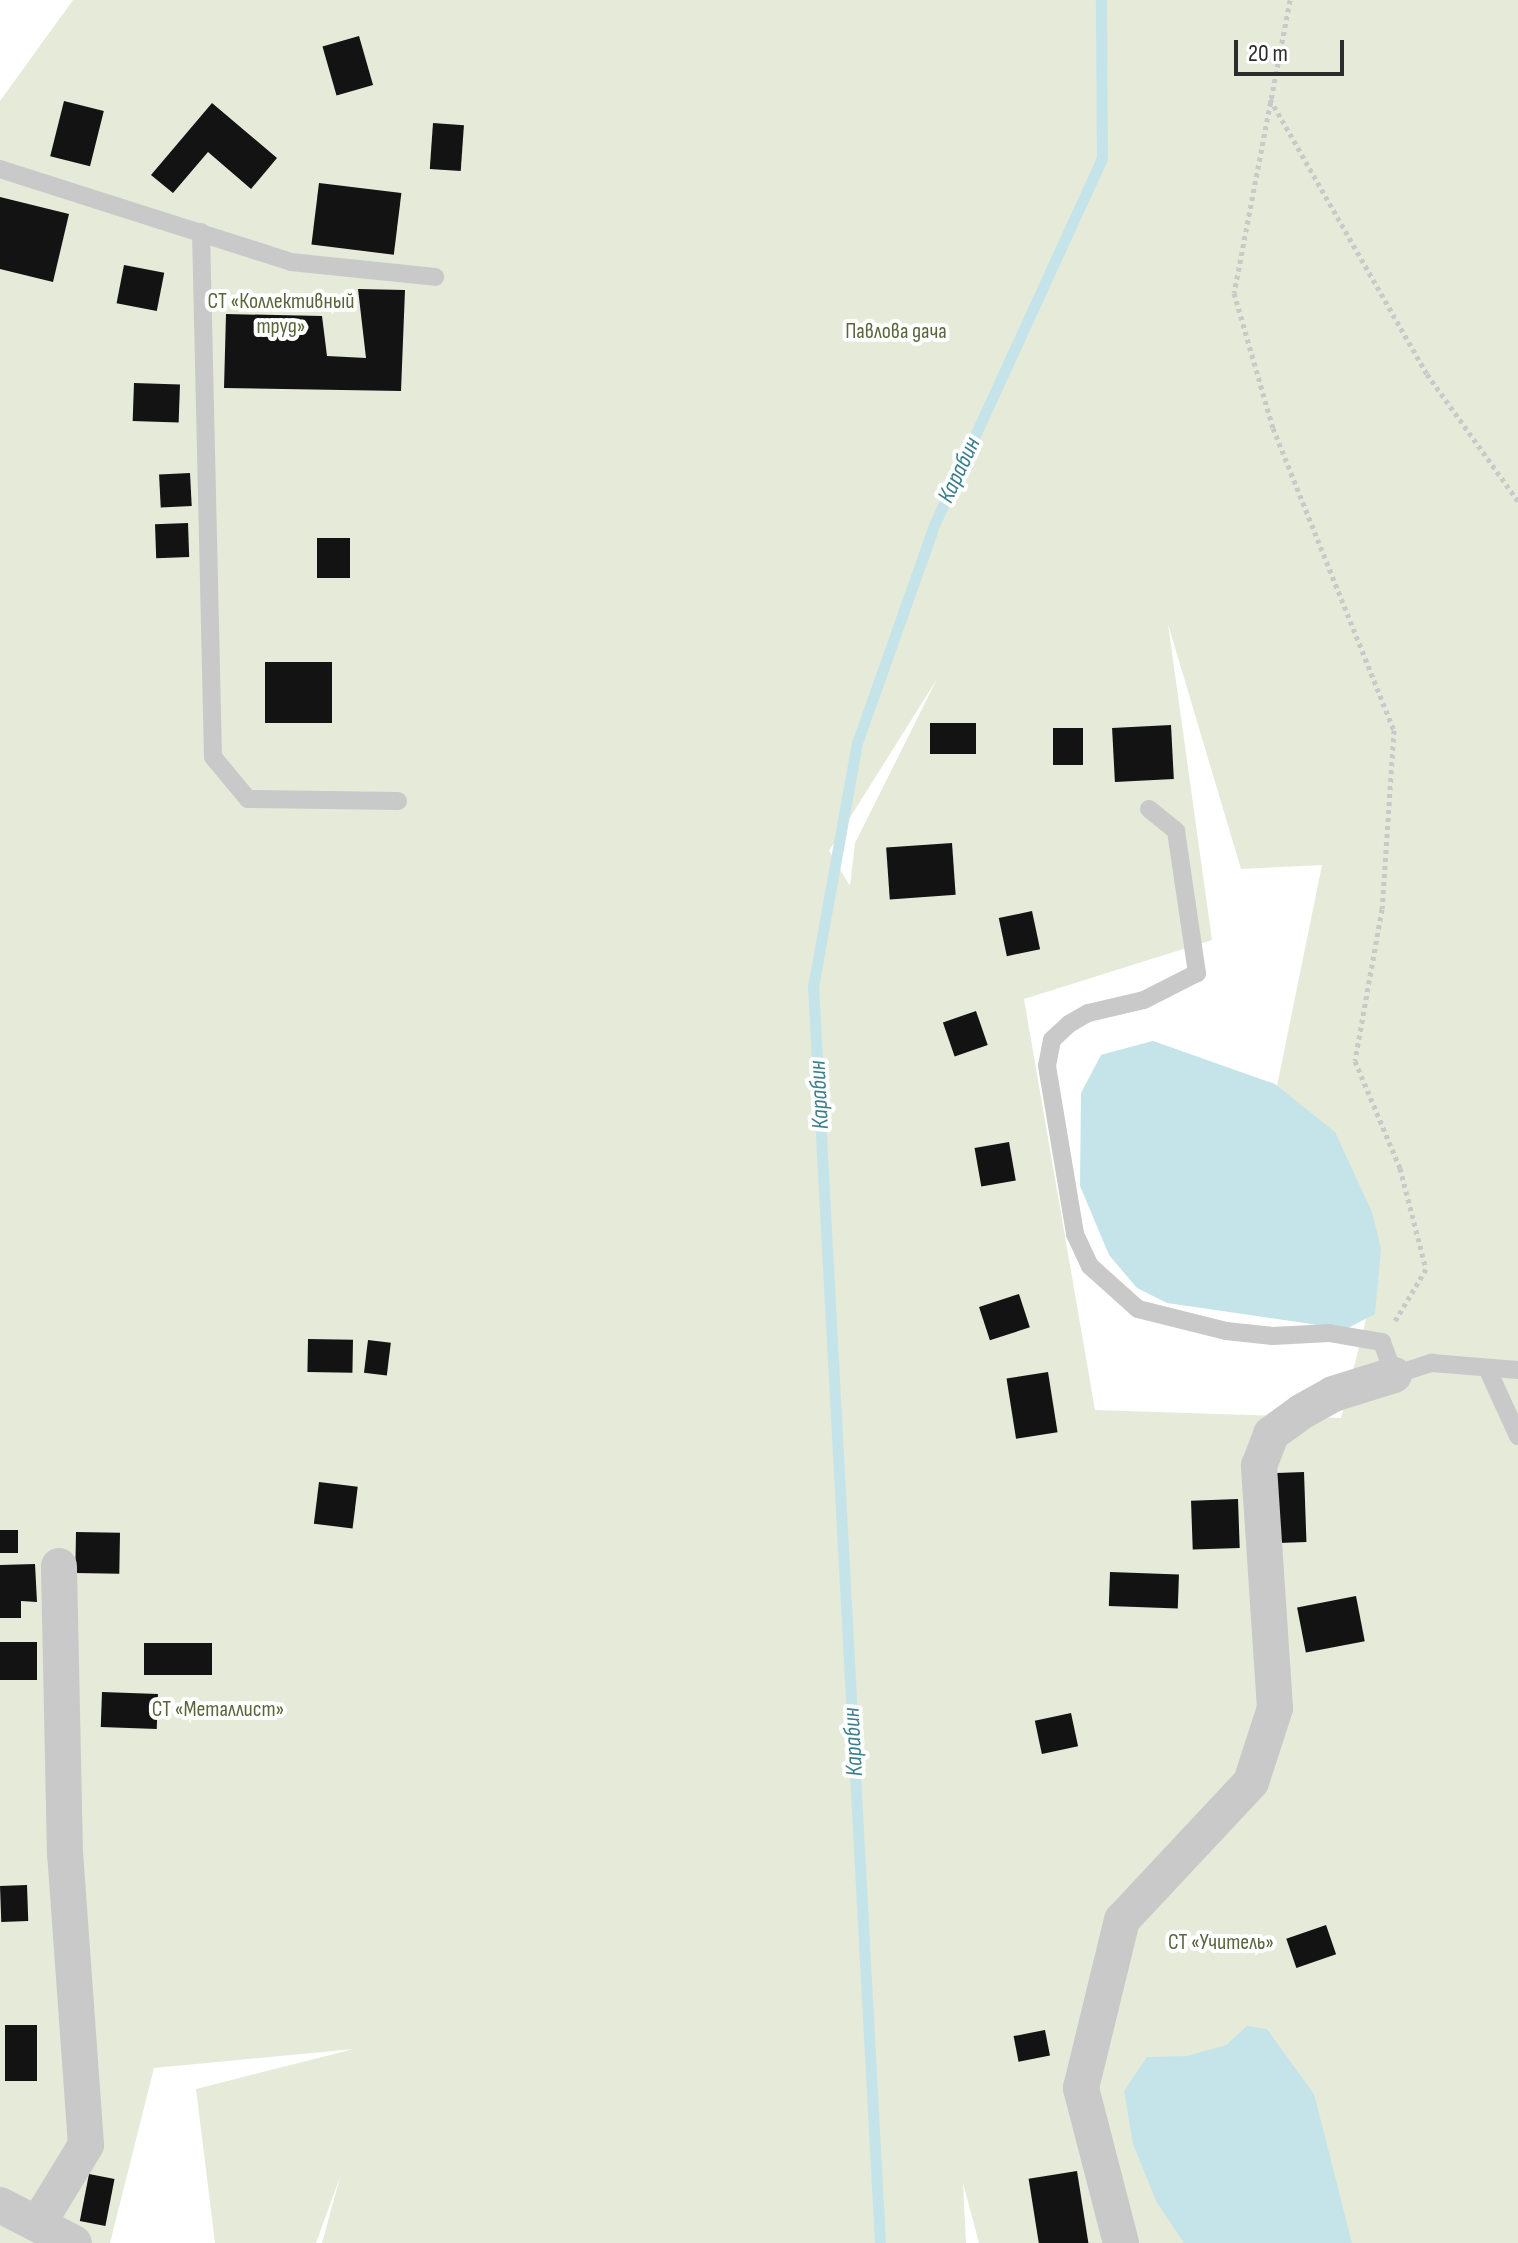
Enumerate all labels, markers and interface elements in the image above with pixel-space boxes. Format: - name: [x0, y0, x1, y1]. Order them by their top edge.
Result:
- scale bar: [1238, 24, 1348, 74]
- text: 20 m: [1248, 39, 1288, 68]
- park label: СТ «Коллективный труд»: [208, 288, 354, 340]
- park label: Павлова дача: [845, 319, 947, 345]
- water label: Карабин: [931, 433, 987, 507]
- water label: Карабин: [803, 1060, 835, 1130]
- park label: СТ «Металлист»: [152, 1697, 284, 1723]
- water label: Карабин: [837, 1707, 869, 1777]
- park label: СТ «Учитель»: [1168, 1930, 1274, 1956]

